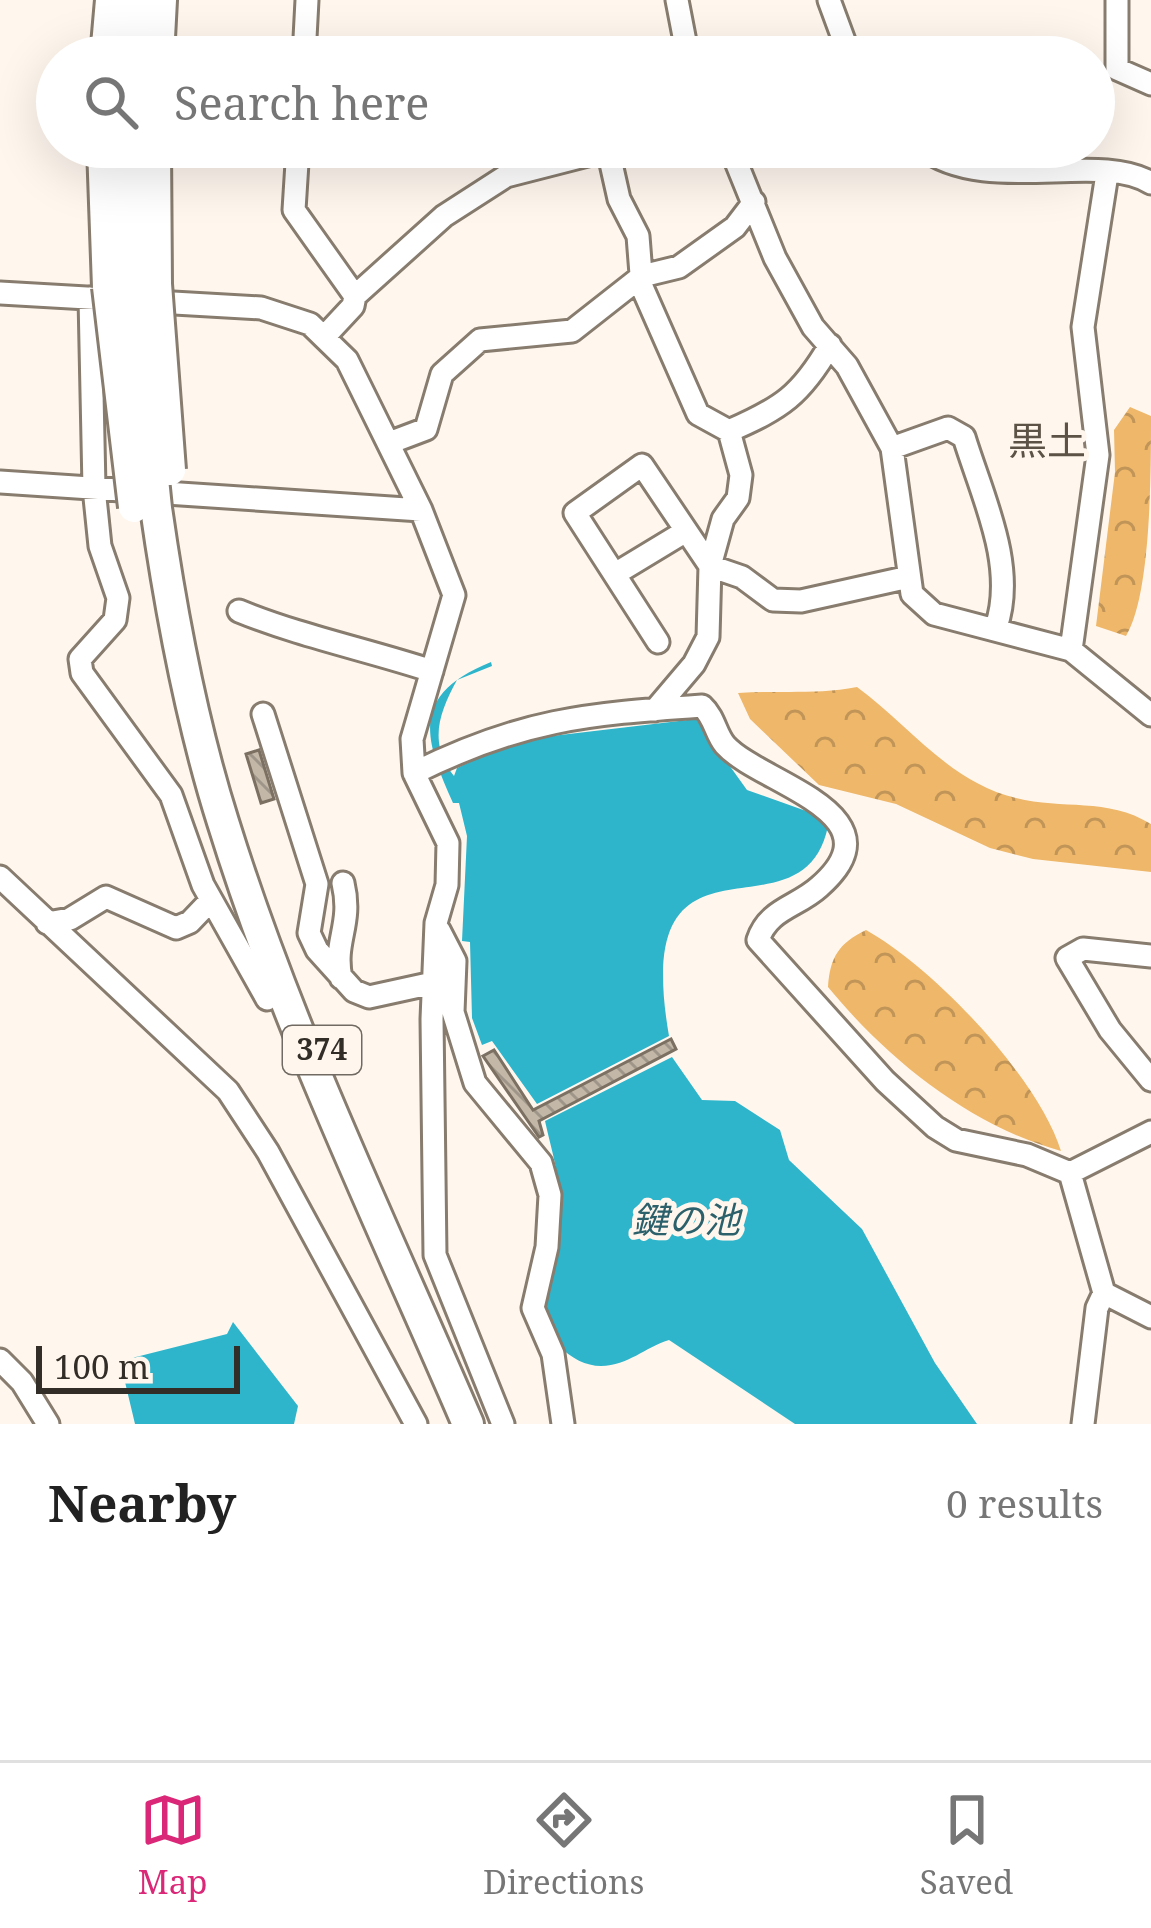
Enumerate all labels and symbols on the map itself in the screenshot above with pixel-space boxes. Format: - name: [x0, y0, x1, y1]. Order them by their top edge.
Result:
- district label: 黒土: [1008, 413, 1086, 466]
- road number: 374: [283, 1026, 361, 1074]
- water label: 鍵の池: [632, 1195, 743, 1244]
- scale bar: [36, 1340, 240, 1393]

